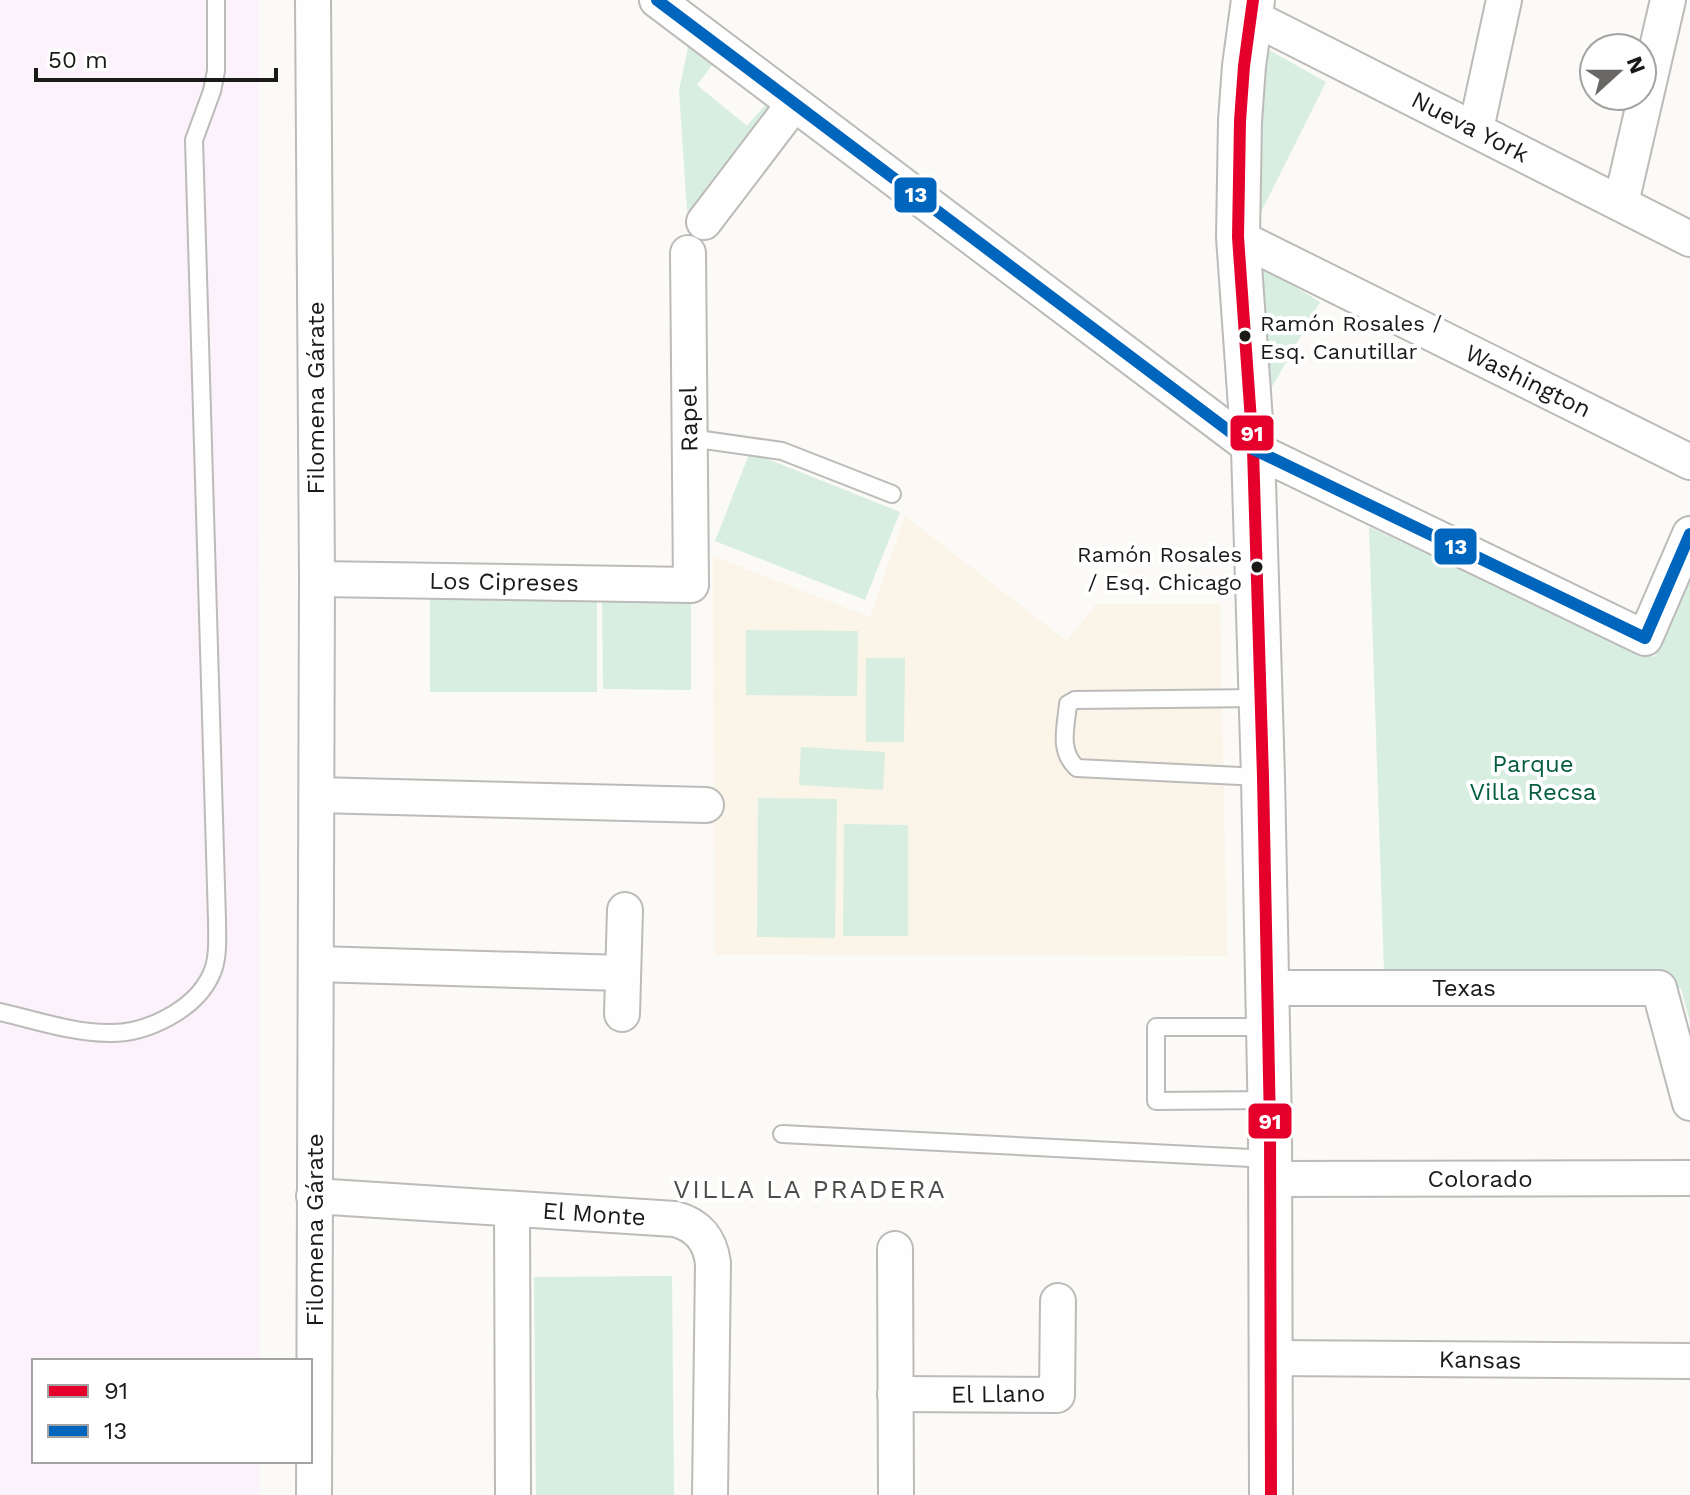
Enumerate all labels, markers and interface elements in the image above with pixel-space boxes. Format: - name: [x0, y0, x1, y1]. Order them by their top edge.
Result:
- scale bar: [36, 32, 276, 82]
- north arrow: [1578, 32, 1658, 112]
- text: 50 m: [48, 46, 108, 74]
- text: N: [1622, 53, 1651, 77]
- street label: Nueva York: [1407, 85, 1534, 169]
- line badge: 13: [893, 176, 938, 214]
- text: 13: [905, 182, 927, 207]
- street label: Filomena Gárate: [302, 302, 330, 494]
- place label: Ramón Rosales / Esq. Canutillar: [1260, 311, 1442, 364]
- marker: Ramón Rosales / Esq. Canutillar: [1237, 328, 1253, 344]
- street label: Washington: [1461, 338, 1595, 424]
- street label: Rapel: [674, 385, 704, 452]
- line badge: 91: [1229, 414, 1275, 452]
- text: 91: [1240, 421, 1264, 446]
- line badge: 13: [1433, 527, 1478, 566]
- text: 13: [1445, 534, 1467, 559]
- place label: Ramón Rosales / Esq. Chicago: [1077, 542, 1242, 595]
- marker: Ramón Rosales / Esq. Chicago: [1249, 559, 1265, 575]
- street label: Los Cipreses: [429, 567, 579, 597]
- park label: Parque Villa Recsa: [1470, 750, 1596, 806]
- street label: Texas: [1432, 974, 1496, 1002]
- line badge: 91: [1247, 1102, 1293, 1140]
- text: 91: [1258, 1109, 1282, 1134]
- street label: Filomena Gárate: [301, 1134, 329, 1326]
- street label: Colorado: [1427, 1165, 1533, 1193]
- district label: VILLA LA PRADERA: [673, 1174, 947, 1204]
- street label: El Monte: [542, 1196, 646, 1232]
- street label: Kansas: [1438, 1345, 1522, 1375]
- legend: [32, 1359, 312, 1463]
- text: 91: [104, 1377, 128, 1405]
- street label: El Llano: [950, 1379, 1046, 1409]
- text: 13: [104, 1417, 127, 1445]

